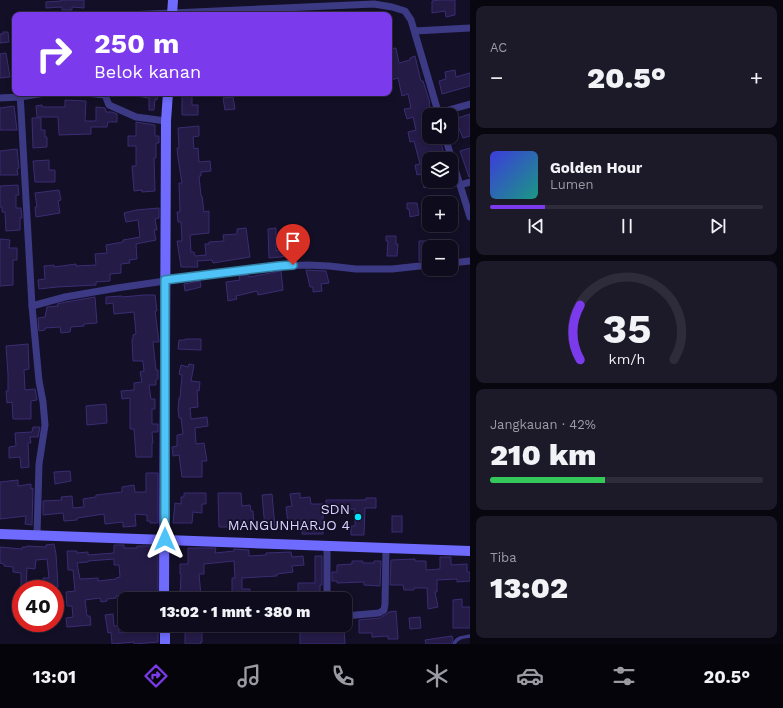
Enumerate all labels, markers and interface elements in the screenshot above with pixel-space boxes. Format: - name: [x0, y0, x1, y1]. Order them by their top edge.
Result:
- text: 250 m: [94, 27, 179, 60]
- icon: right: [28, 28, 80, 80]
- text: AC: [490, 40, 507, 55]
- text: 20.5°: [587, 60, 666, 95]
- text: Belok kanan: [94, 61, 201, 82]
- text: −: [490, 65, 503, 90]
- text: +: [750, 65, 763, 90]
- map controls: [422, 108, 458, 276]
- button: sound: [422, 108, 458, 144]
- button: layers: [422, 152, 458, 188]
- text: Golden Hour: [550, 159, 642, 177]
- text: Lumen: [550, 177, 594, 192]
- button: +: [422, 196, 458, 232]
- icon: previous: [525, 215, 547, 237]
- icon: pause: [616, 215, 638, 237]
- icon: next: [707, 215, 729, 237]
- pin: [276, 224, 310, 265]
- icon: arrive: [282, 230, 304, 252]
- button: −: [422, 240, 458, 276]
- text: 35: [602, 304, 651, 353]
- text: km/h: [608, 351, 645, 367]
- text: Jangkauan · 42%: [490, 417, 596, 432]
- text: 210 km: [490, 437, 596, 472]
- place label: SDN MANGUNHARJO 4: [228, 501, 350, 533]
- marker: SDN MANGUNHARJO 4: [353, 512, 363, 522]
- position arrow: [144, 518, 186, 560]
- text: Tiba: [490, 550, 517, 565]
- text: 13:02: [490, 570, 568, 605]
- speed limit sign: 40: [12, 580, 64, 632]
- text: 13:02 · 1 mnt · 380 m: [160, 603, 310, 621]
- icon: directions: [142, 662, 170, 690]
- icon: music: [235, 662, 263, 690]
- icon: phone: [329, 662, 357, 690]
- icon: climate: [423, 662, 451, 690]
- icon: car: [516, 662, 544, 690]
- icon: filters: [610, 662, 638, 690]
- text: 13:01: [33, 666, 76, 687]
- text: 20.5°: [703, 666, 750, 687]

